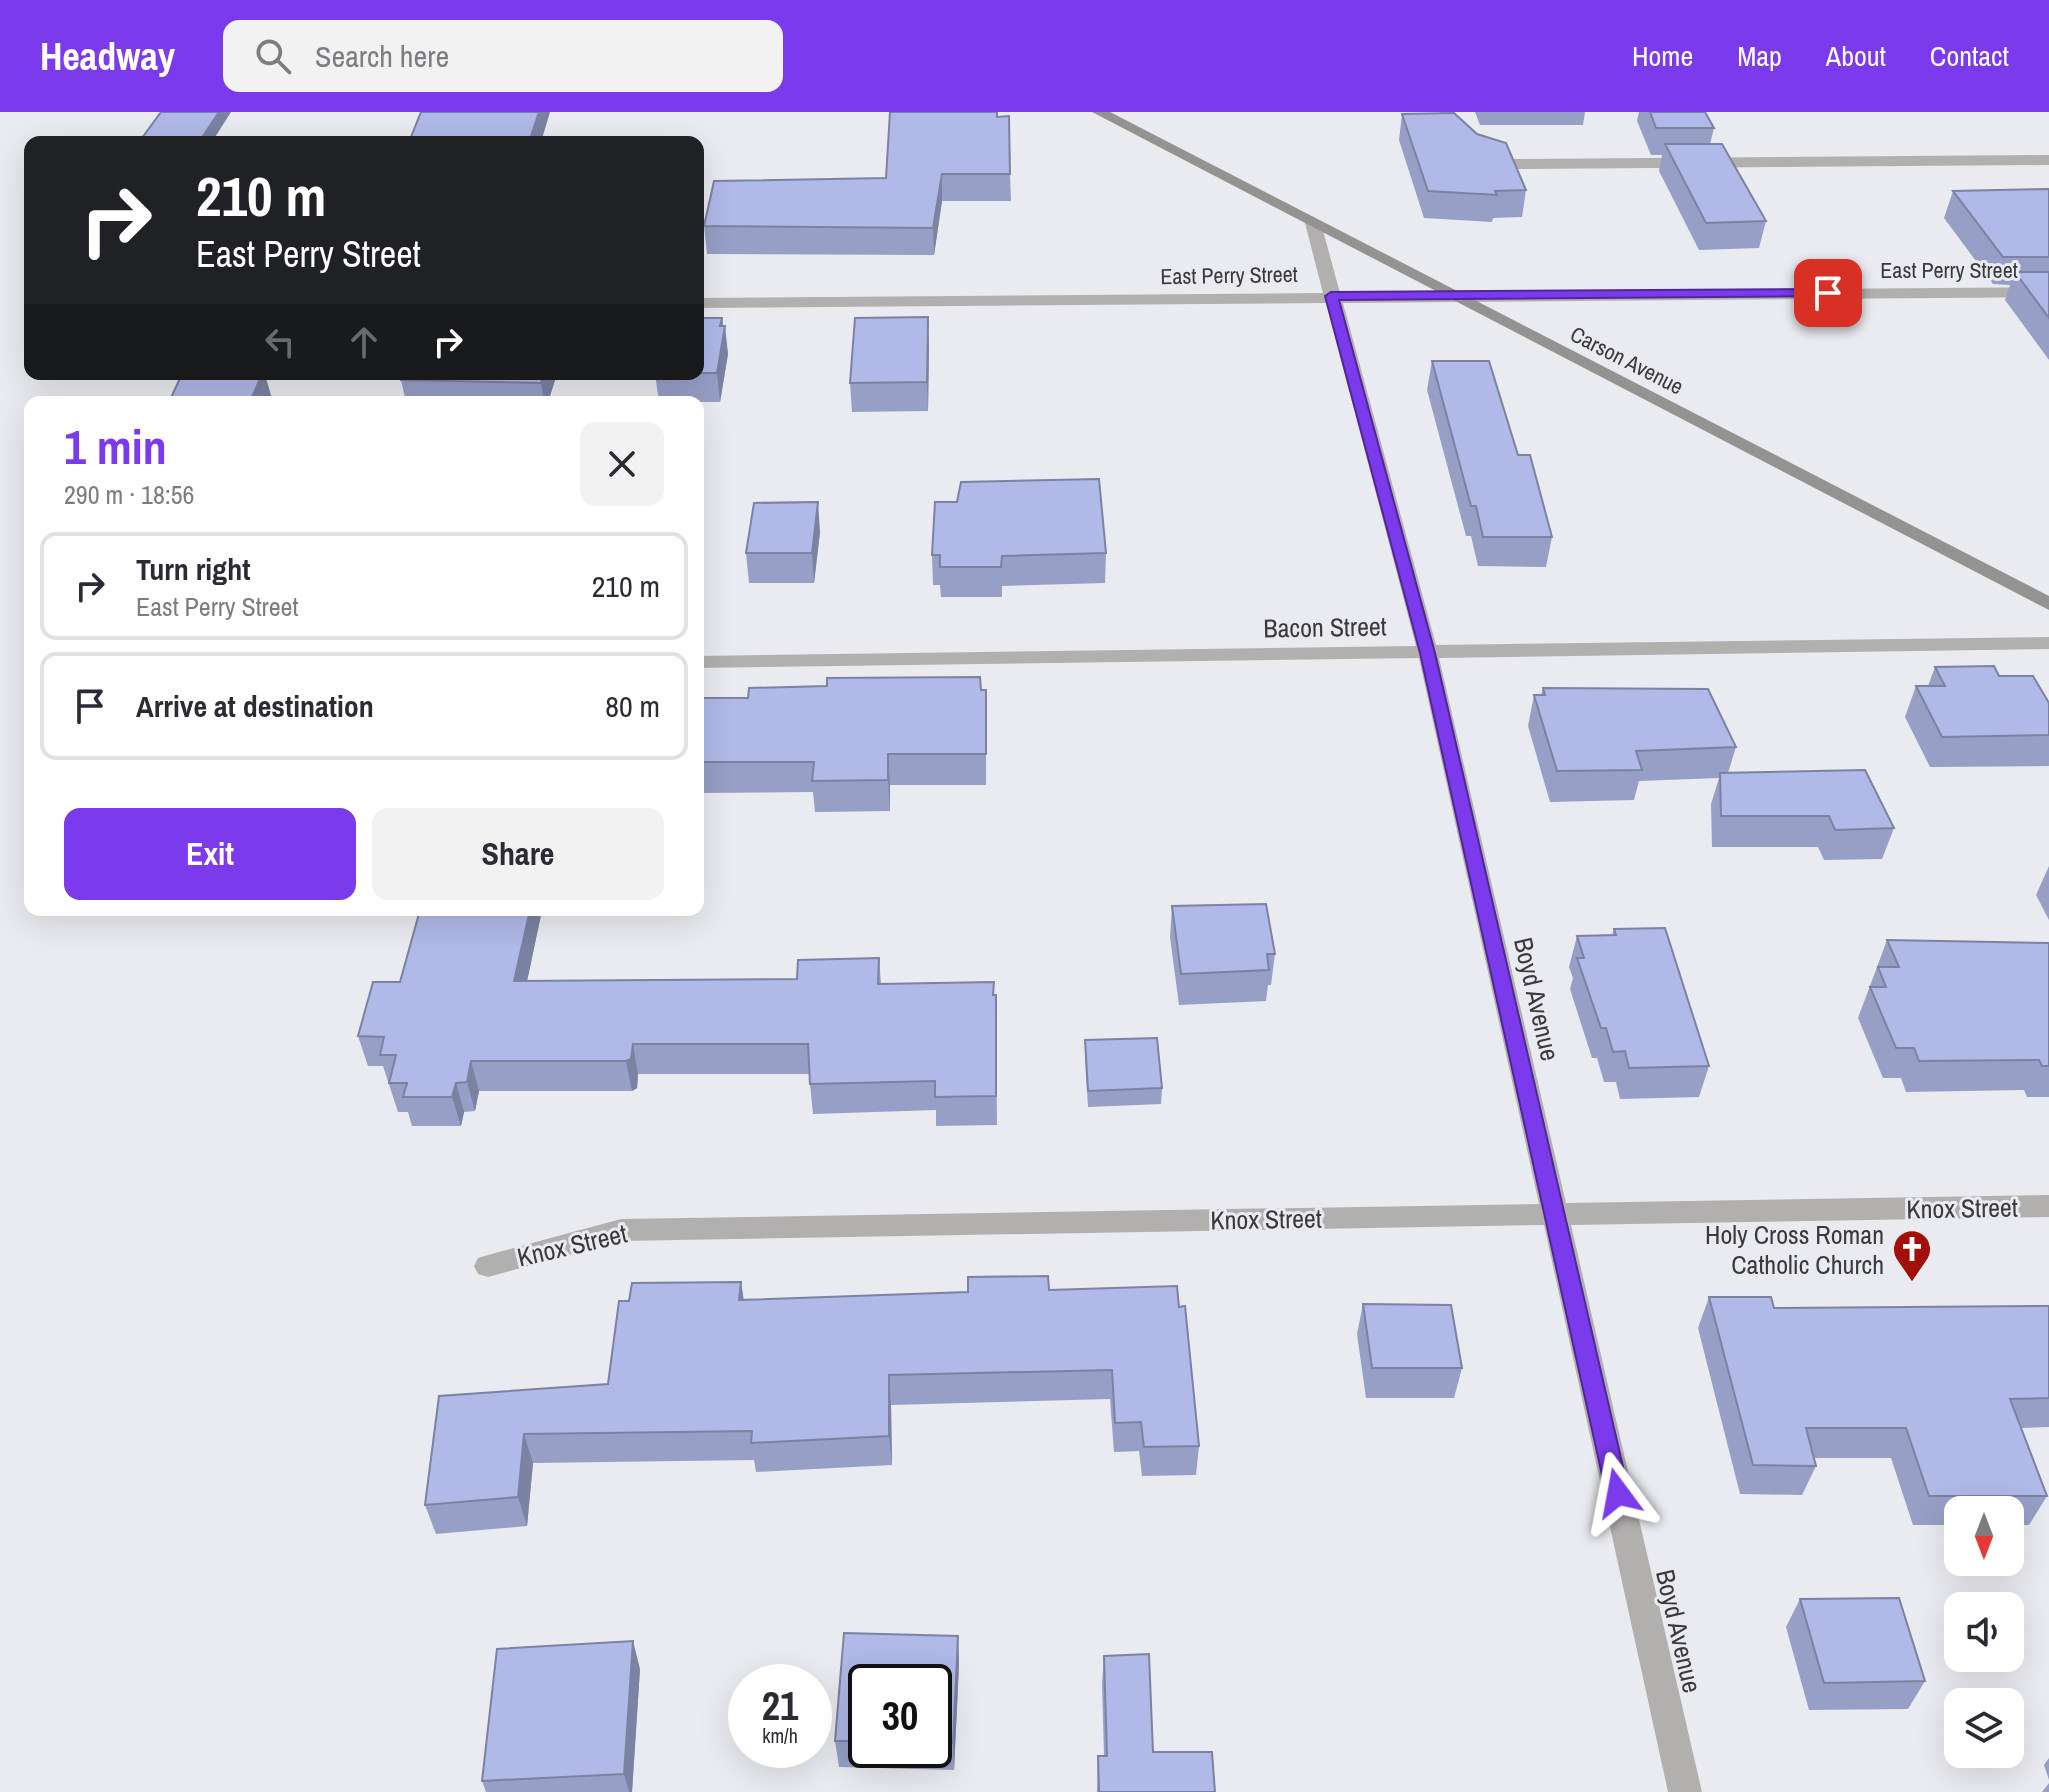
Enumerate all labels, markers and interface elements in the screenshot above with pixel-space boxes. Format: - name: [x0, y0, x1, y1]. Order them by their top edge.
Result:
- search box: [223, 20, 783, 92]
- text: Headway: [40, 31, 175, 82]
- icon: search: [251, 34, 295, 78]
- text: Search here: [315, 36, 449, 76]
- text: Home: [1632, 37, 1693, 75]
- text: Map: [1737, 37, 1782, 75]
- text: About: [1826, 37, 1886, 75]
- text: Contact: [1930, 37, 2009, 75]
- text: 210 m: [196, 158, 326, 233]
- icon: right: [64, 168, 168, 272]
- text: East Perry Street: [196, 230, 421, 278]
- street label: East Perry Street: [1880, 255, 2018, 285]
- street label: East Perry Street: [1160, 259, 1298, 291]
- pin: [1794, 259, 1862, 327]
- icon: arrive: [1806, 271, 1850, 315]
- street label: Carson Avenue: [1565, 319, 1689, 401]
- icon: left: [258, 320, 302, 364]
- icon: ahead: [342, 320, 386, 364]
- icon: right: [426, 320, 470, 364]
- text: 1 min: [64, 414, 167, 479]
- button: close: [580, 422, 664, 506]
- text: 290 m · 18:56: [64, 477, 194, 512]
- text: Turn right: [136, 549, 250, 589]
- icon: right: [68, 564, 112, 608]
- text: 210 m: [592, 566, 660, 606]
- text: East Perry Street: [136, 589, 298, 624]
- street label: Bacon Street: [1263, 608, 1387, 646]
- icon: arrive: [68, 684, 112, 728]
- text: Arrive at destination: [136, 686, 374, 726]
- text: 80 m: [605, 686, 660, 726]
- button: Exit: [64, 808, 356, 900]
- button: Share: [372, 808, 664, 900]
- street label: Boyd Avenue: [1506, 934, 1568, 1064]
- street label: Knox Street: [1906, 1190, 2018, 1226]
- street label: Knox Street: [1210, 1201, 1322, 1237]
- street label: Knox Street: [514, 1215, 630, 1275]
- place label: Holy Cross Roman Catholic Church: [1705, 1217, 1884, 1282]
- church icon: Holy Cross Roman Catholic Church: [1891, 1228, 1933, 1283]
- position arrow: [1576, 1451, 1660, 1535]
- north arrow: [1944, 1496, 2024, 1576]
- map controls: [1944, 1496, 2024, 1768]
- street label: Boyd Avenue: [1648, 1566, 1710, 1696]
- button: sound: [1944, 1592, 2024, 1672]
- speed limit sign: 30: [848, 1664, 952, 1768]
- text: 21: [762, 1679, 798, 1732]
- button: layers: [1944, 1688, 2024, 1768]
- text: km/h: [762, 1722, 798, 1749]

